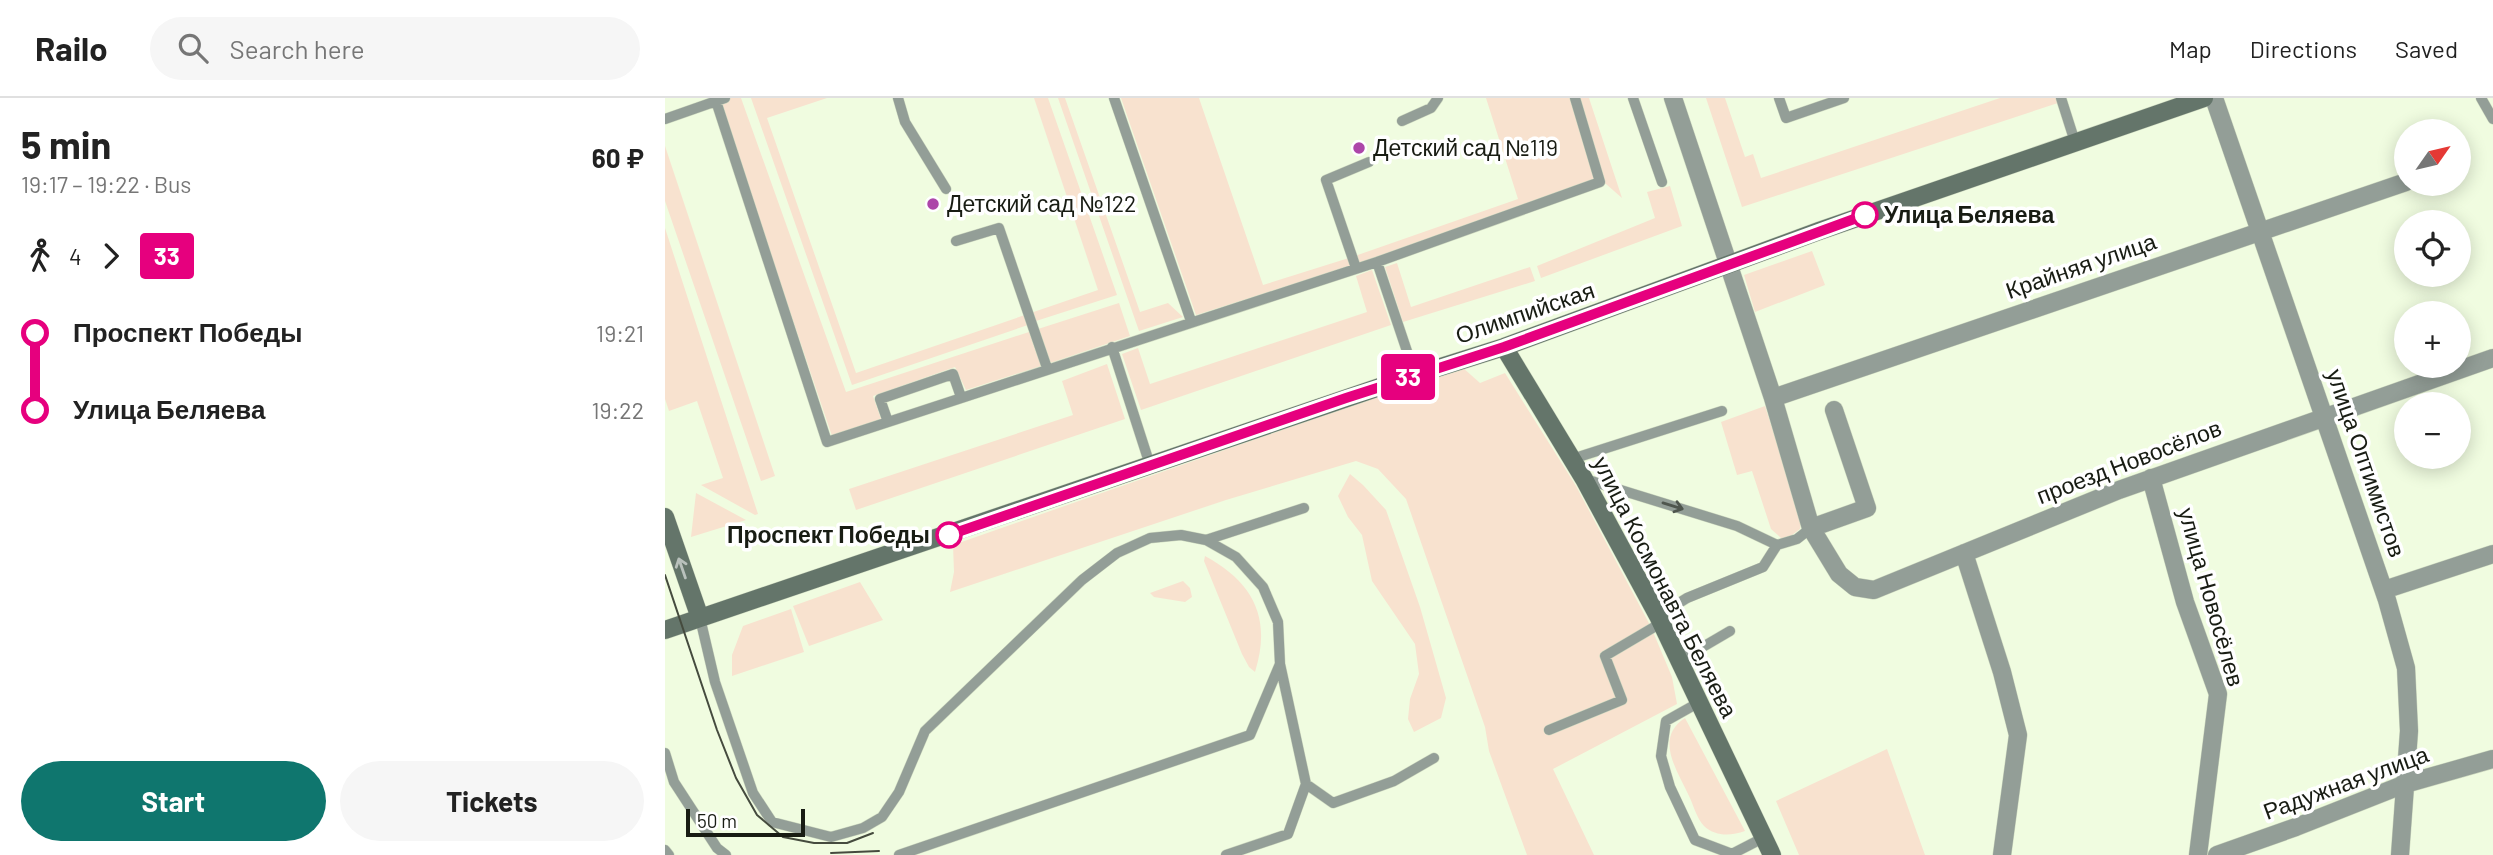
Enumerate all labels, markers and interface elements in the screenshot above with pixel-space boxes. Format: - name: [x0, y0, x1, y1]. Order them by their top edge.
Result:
- search box: [150, 17, 640, 80]
- text: Railo: [35, 28, 108, 68]
- icon: search: [174, 29, 212, 67]
- text: Search here: [230, 33, 365, 64]
- text: Map: [2169, 34, 2212, 63]
- text: Directions: [2250, 34, 2357, 63]
- text: Saved: [2395, 34, 2458, 63]
- north arrow: [2394, 119, 2471, 196]
- map controls: [2394, 119, 2471, 469]
- text: 5 min: [21, 121, 111, 167]
- place label: Детский сад №119: [1373, 133, 1558, 161]
- marker: Детский сад №119: [1351, 140, 1367, 156]
- text: 60 ₽: [592, 142, 644, 173]
- text: 19:17 – 19:22 · Bus: [21, 170, 191, 198]
- place label: Детский сад №122: [947, 189, 1136, 217]
- marker: Детский сад №122: [925, 196, 941, 212]
- place label: Улица Беляева: [1884, 200, 2054, 228]
- marker: Улица Беляева: [1852, 202, 1878, 228]
- button: locate: [2394, 210, 2471, 287]
- street label: Крайняя улица: [2002, 226, 2160, 304]
- icon: walk: [21, 237, 59, 275]
- icon: forward: [92, 237, 130, 275]
- text: 33: [154, 241, 180, 270]
- text: 4: [69, 242, 82, 270]
- street label: Олимпийская: [1451, 275, 1598, 349]
- button: +: [2394, 301, 2471, 378]
- text: Проспект Победы: [73, 316, 302, 347]
- text: 19:21: [596, 319, 644, 347]
- line badge: 33: [1377, 354, 1439, 400]
- text: 33: [1395, 362, 1421, 391]
- street label: улица Оптимистов: [2322, 365, 2412, 560]
- button: −: [2394, 392, 2471, 469]
- text: Улица Беляева: [73, 393, 265, 424]
- text: 19:22: [592, 396, 644, 424]
- street label: проезд Новосёлов: [2032, 413, 2225, 509]
- street label: улица Космонавта Беляева: [1588, 451, 1744, 722]
- one-way arrow: [1662, 501, 1684, 514]
- street label: улица Новосёлев: [2173, 504, 2251, 689]
- place label: Проспект Победы: [727, 520, 930, 548]
- marker: Проспект Победы: [936, 522, 962, 548]
- one-way arrow: [675, 557, 687, 579]
- street label: Радужная улица: [2259, 739, 2432, 825]
- button: Start: [21, 761, 326, 841]
- button: Tickets: [340, 761, 644, 841]
- scale bar: [686, 806, 805, 838]
- text: 50 m: [697, 809, 737, 832]

